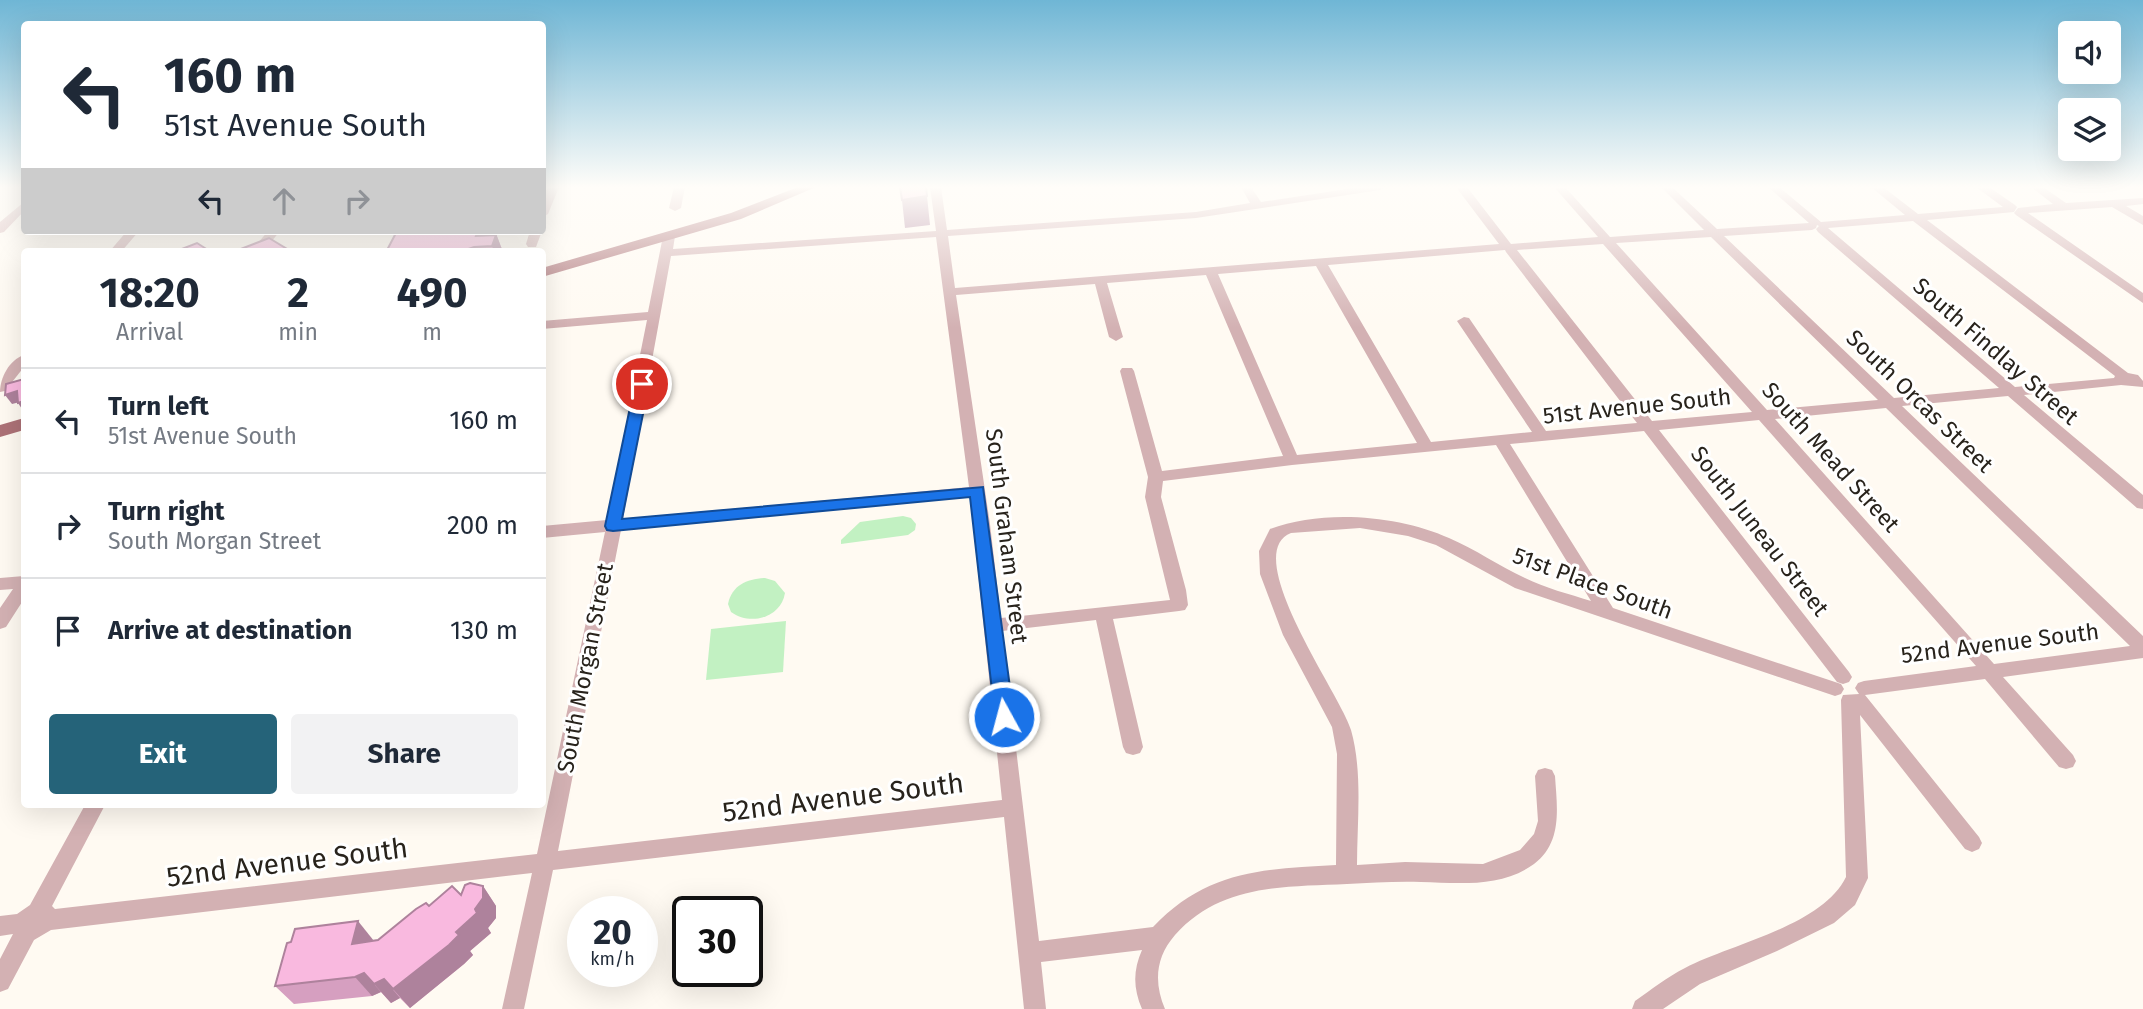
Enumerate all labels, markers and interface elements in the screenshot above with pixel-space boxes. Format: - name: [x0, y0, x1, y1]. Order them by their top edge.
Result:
- map controls: [2058, 21, 2121, 161]
- button: sound: [2058, 21, 2121, 84]
- text: 160 m: [164, 46, 296, 105]
- icon: left: [49, 49, 140, 140]
- button: layers: [2058, 98, 2121, 161]
- text: 51st Avenue South: [164, 106, 427, 144]
- icon: left: [192, 182, 230, 220]
- icon: ahead: [265, 182, 303, 220]
- icon: right: [338, 182, 376, 220]
- text: 18:20: [100, 268, 200, 318]
- text: 2: [287, 268, 309, 318]
- text: 490: [397, 268, 467, 318]
- street label: South Findlay Street: [1908, 272, 2085, 431]
- text: Arrival: [116, 318, 183, 346]
- text: min: [278, 318, 318, 346]
- text: m: [422, 318, 442, 346]
- street label: South Orcas Street: [1841, 324, 2000, 479]
- pin: [612, 354, 672, 414]
- icon: arrive: [623, 365, 661, 403]
- street label: South Mead Street: [1756, 376, 1906, 538]
- street label: 51st Avenue South: [1542, 382, 1732, 430]
- text: Turn left: [108, 391, 209, 422]
- icon: left: [49, 402, 87, 440]
- text: 160 m: [449, 405, 518, 436]
- text: 51st Avenue South: [108, 422, 297, 450]
- street label: South Graham Street: [980, 427, 1034, 646]
- street label: South Juneau Street: [1685, 441, 1835, 622]
- text: Turn right: [108, 496, 225, 527]
- icon: right: [49, 507, 87, 545]
- text: 200 m: [447, 510, 518, 541]
- text: South Morgan Street: [108, 527, 321, 555]
- street label: 51st Place South: [1509, 541, 1677, 625]
- street label: South Morgan Street: [551, 560, 619, 775]
- icon: arrive: [49, 612, 87, 650]
- text: Arrive at destination: [108, 615, 352, 646]
- text: 130 m: [450, 615, 518, 646]
- street label: 52nd Avenue South: [1899, 617, 2101, 669]
- position arrow: [967, 680, 1041, 754]
- button: Exit: [49, 714, 277, 794]
- button: Share: [291, 714, 518, 794]
- street label: 52nd Avenue South: [721, 766, 966, 829]
- street label: 52nd Avenue South: [165, 831, 410, 894]
- speed limit sign: 30: [672, 896, 763, 987]
- text: 20: [593, 911, 632, 953]
- text: km/h: [590, 948, 635, 970]

